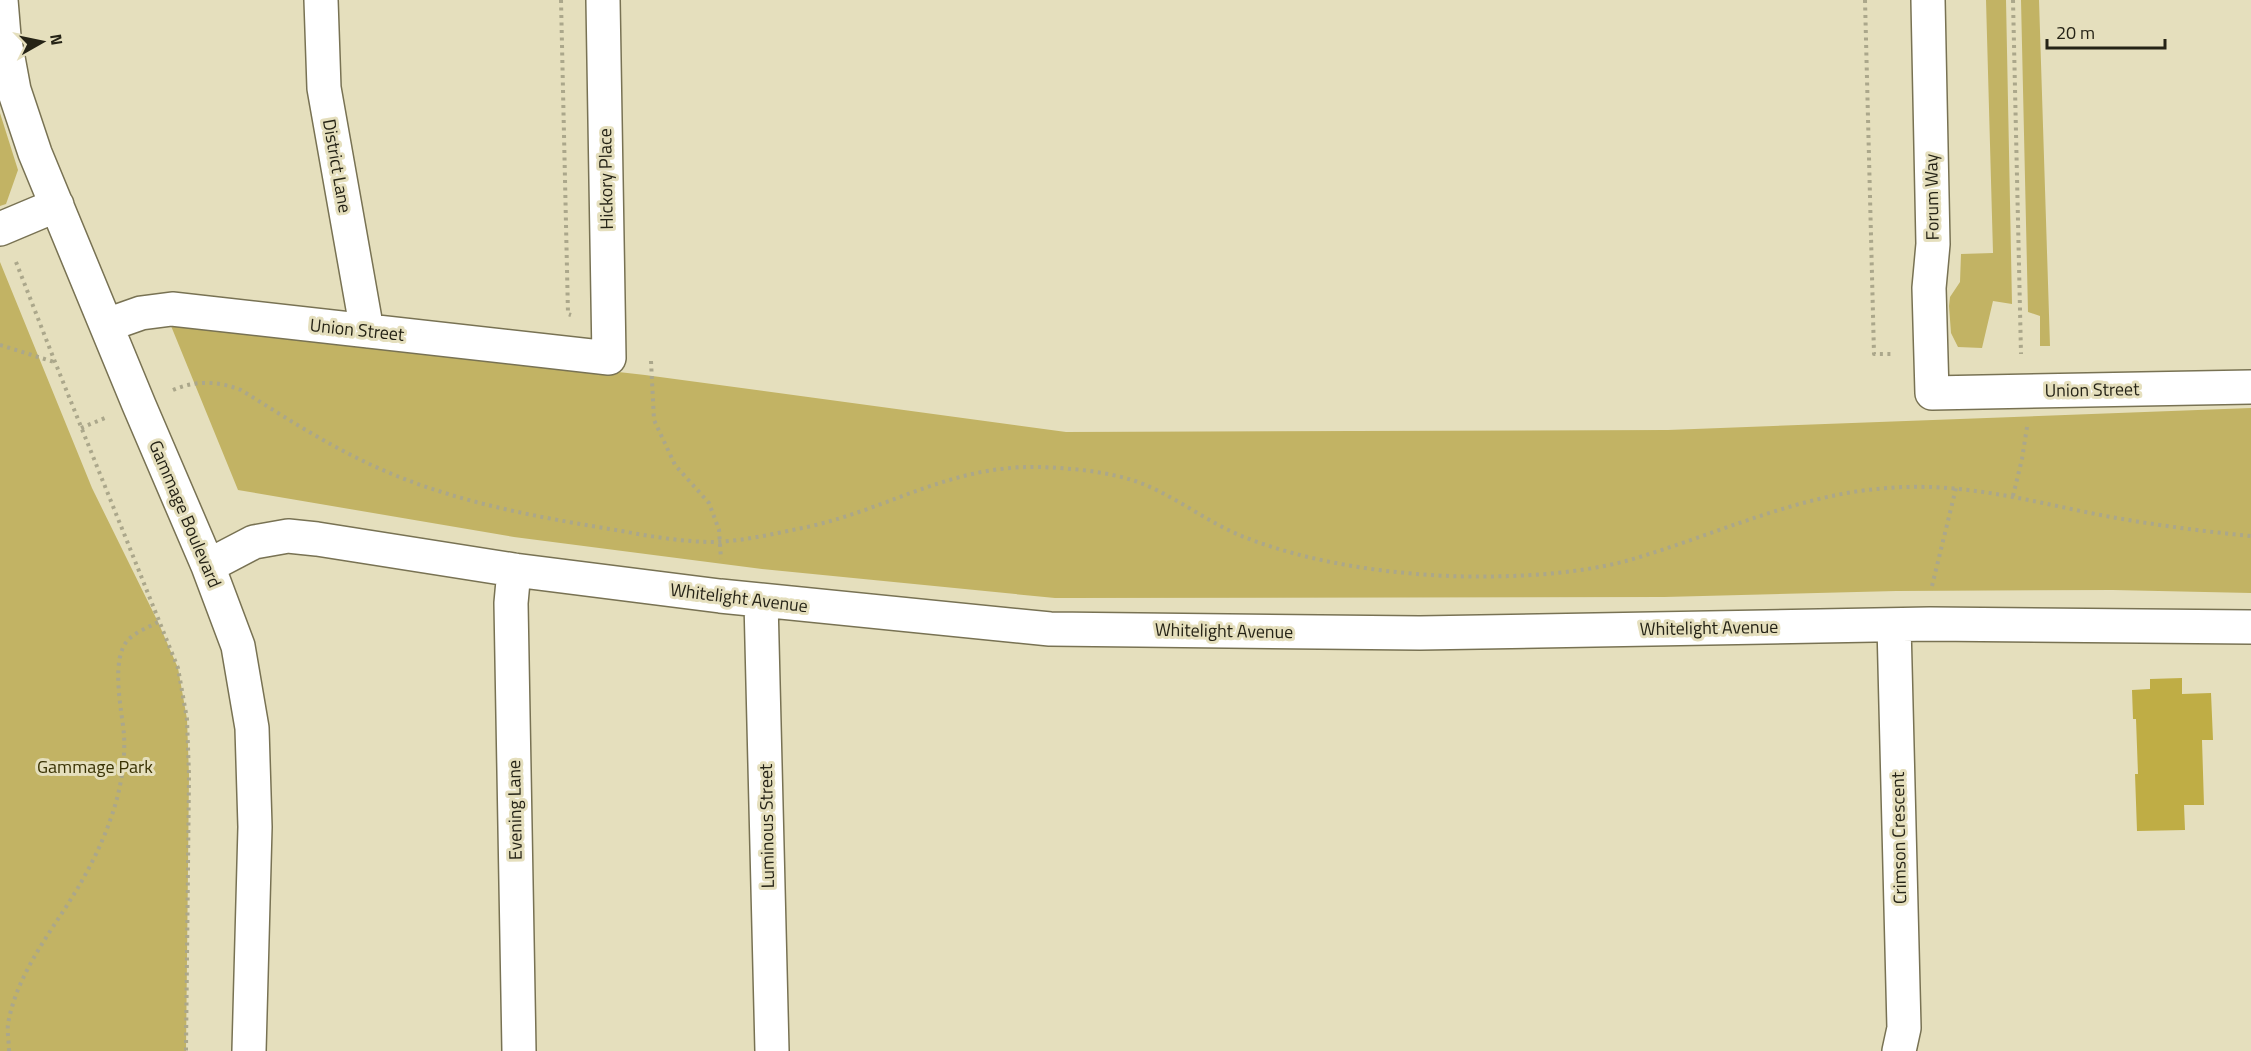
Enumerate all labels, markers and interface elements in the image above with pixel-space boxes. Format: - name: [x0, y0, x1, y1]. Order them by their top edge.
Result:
- north arrow: [12, 12, 72, 72]
- scale bar: [2047, 12, 2166, 50]
- text: 20 m: [2056, 19, 2095, 46]
- text: N: [44, 32, 70, 47]
- street label: District Lane: [316, 117, 359, 215]
- street label: Hickory Place: [591, 128, 620, 230]
- street label: Forum Way: [1917, 153, 1946, 241]
- street label: Union Street: [309, 311, 406, 348]
- street label: Union Street: [2044, 375, 2140, 404]
- street label: Gammage Boulevard: [142, 436, 229, 592]
- street label: Whitelight Avenue: [669, 576, 809, 619]
- street label: Whitelight Avenue: [1640, 613, 1778, 642]
- street label: Whitelight Avenue: [1155, 616, 1293, 645]
- park label: Gammage Park: [37, 753, 153, 780]
- street label: Evening Lane: [500, 760, 529, 860]
- street label: Luminous Street: [752, 763, 781, 889]
- street label: Crimson Crescent: [1884, 771, 1913, 904]

